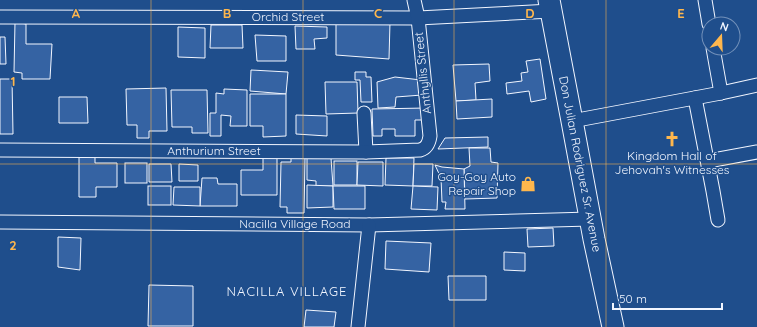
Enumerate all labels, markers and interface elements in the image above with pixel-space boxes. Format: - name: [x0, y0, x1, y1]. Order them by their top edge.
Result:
- text: A: [72, 5, 81, 21]
- text: B: [223, 5, 231, 21]
- text: C: [374, 5, 382, 21]
- text: D: [525, 5, 535, 21]
- text: E: [677, 5, 685, 21]
- street label: Orchid Street: [252, 9, 324, 24]
- north arrow: [701, 16, 741, 56]
- text: N: [718, 19, 730, 34]
- street label: Anthyllis Street: [411, 31, 434, 115]
- text: 1: [10, 73, 16, 89]
- street label: Don Julian Rodriguez Sr. Avenue: [556, 75, 605, 253]
- church icon: Kingdom Hall of Jehovah's Witnesses: [663, 130, 681, 148]
- street label: Anthurium Street: [167, 143, 261, 158]
- place label: Kingdom Hall of Jehovah's Witnesses: [615, 148, 730, 177]
- place label: Goy-Goy Auto Repair Shop: [438, 169, 516, 198]
- shop icon: Goy-Goy Auto Repair Shop: [519, 175, 537, 193]
- street label: Nacilla Village Road: [239, 216, 351, 231]
- text: 2: [9, 237, 17, 253]
- district label: NACILLA VILLAGE: [227, 283, 347, 299]
- scale bar: [613, 285, 722, 311]
- text: 50 m: [619, 291, 647, 306]

